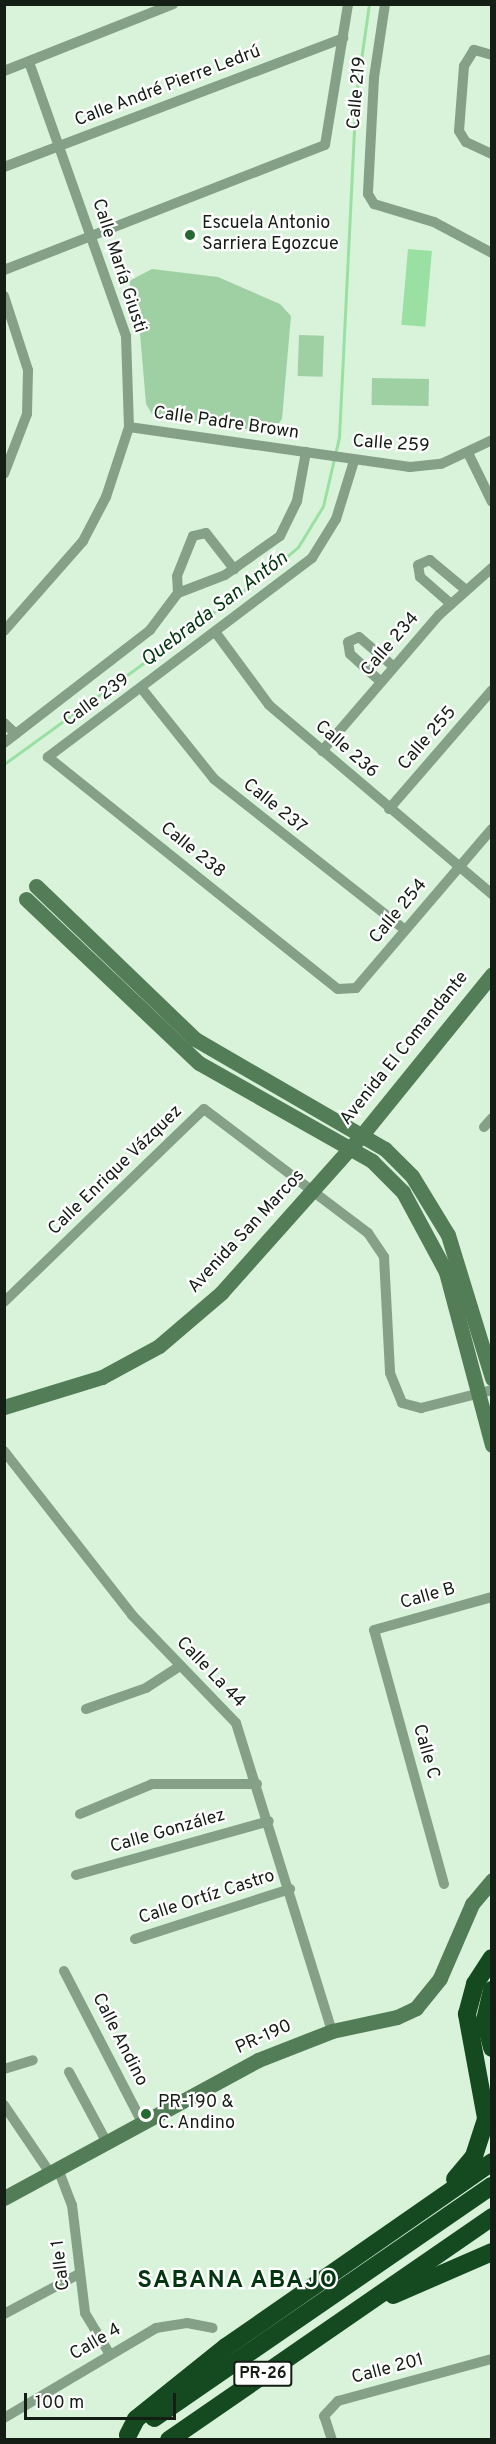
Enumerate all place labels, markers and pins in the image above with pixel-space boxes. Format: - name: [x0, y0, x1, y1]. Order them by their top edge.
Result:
- place label: Escuela Antonio Sarriera Egozcue: [202, 214, 339, 256]
- marker: Escuela Antonio Sarriera Egozcue: [183, 228, 197, 242]
- place label: PR-190 & C. Andino: [158, 2093, 236, 2136]
- marker: PR-190 & C. Andino: [139, 2107, 153, 2121]

